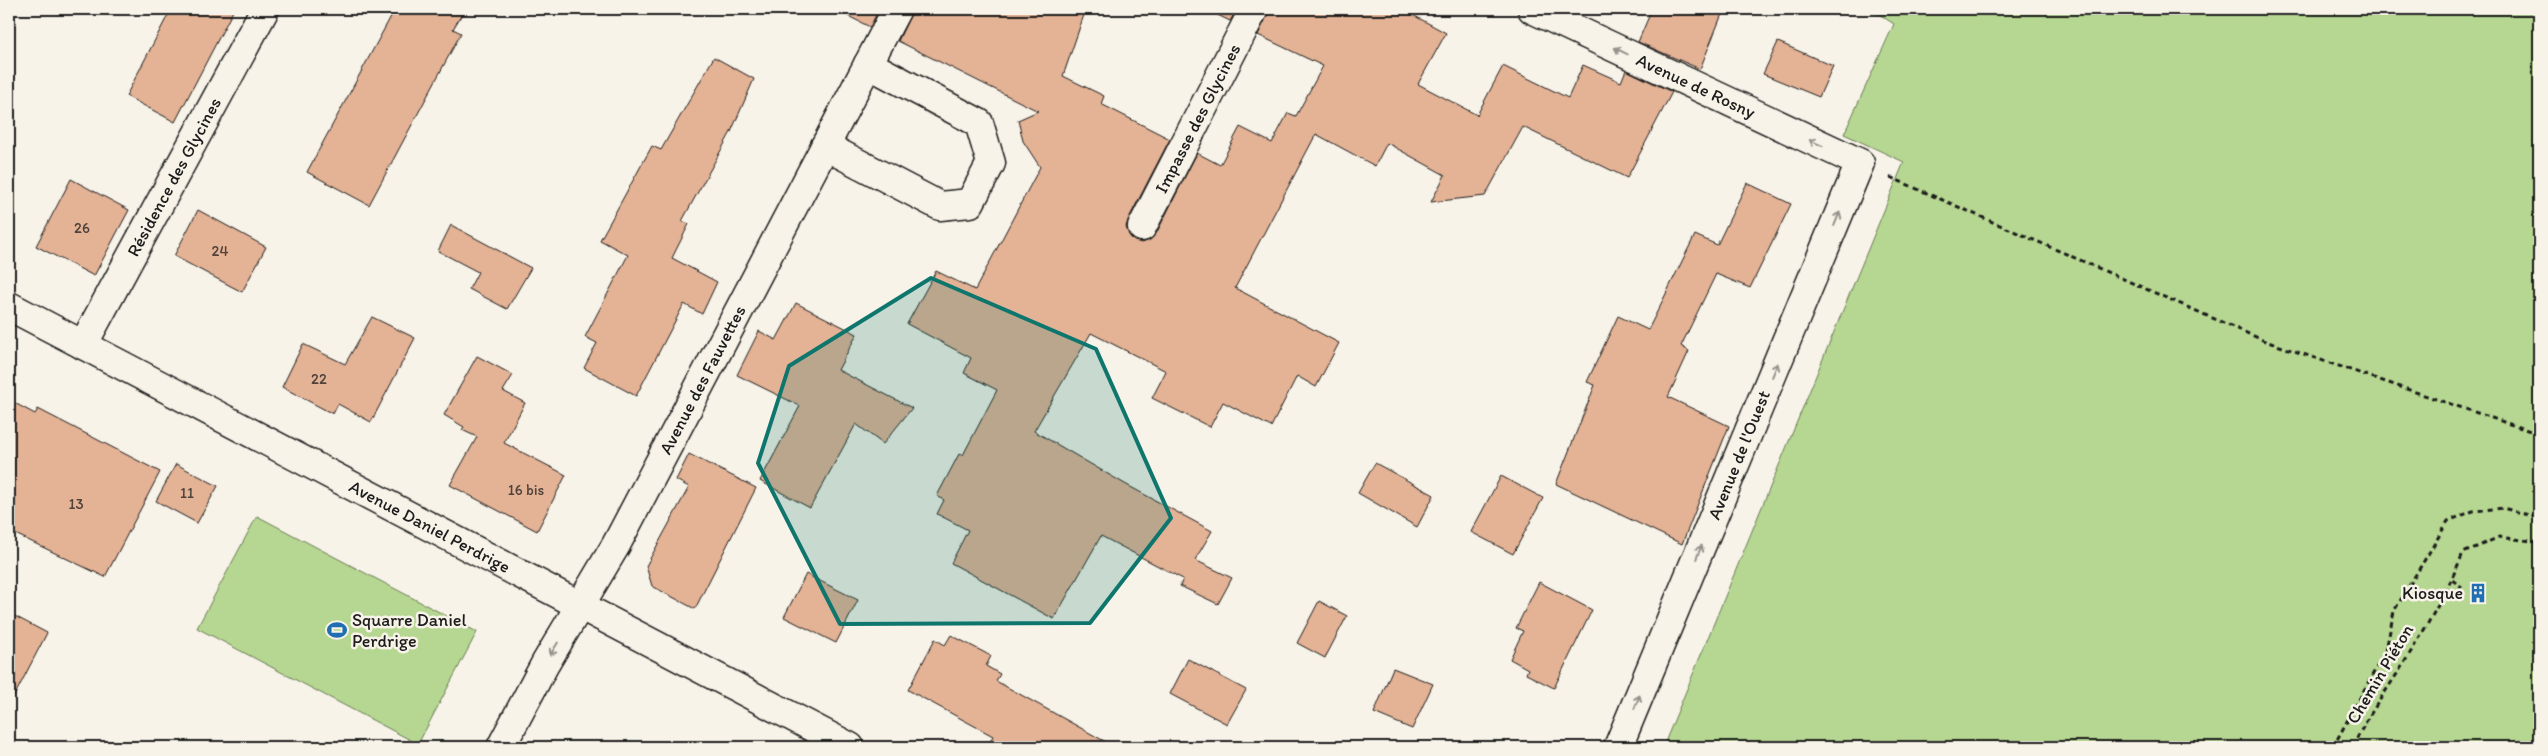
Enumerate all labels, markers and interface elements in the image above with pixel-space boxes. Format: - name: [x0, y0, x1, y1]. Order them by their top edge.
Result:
- street label: Impasse des Glycines: [1150, 40, 1245, 197]
- one-way arrow: [1614, 46, 1629, 56]
- street label: Avenue de Rosny: [1633, 49, 1759, 124]
- street label: Résidence des Glycines: [122, 94, 226, 260]
- one-way arrow: [1808, 138, 1823, 148]
- one-way arrow: [1832, 212, 1842, 227]
- house number: 26: [74, 219, 90, 237]
- house number: 24: [212, 242, 228, 260]
- street label: Avenue des Fauvettes: [654, 301, 751, 458]
- one-way arrow: [1771, 362, 1780, 377]
- house number: 22: [311, 370, 327, 388]
- street label: Avenue de l'Ouest: [1703, 387, 1775, 523]
- street label: Avenue Daniel Perdrige: [345, 475, 514, 578]
- house number: 16 bis: [508, 481, 545, 499]
- house number: 11: [180, 484, 194, 502]
- house number: 13: [68, 495, 84, 513]
- one-way arrow: [1695, 545, 1704, 560]
- place label: Kiosque: [2402, 582, 2463, 604]
- building icon: Kiosque: [2467, 582, 2489, 604]
- place label: Squarre Daniel Perdrige: [352, 609, 467, 652]
- sports icon: Squarre Daniel Perdrige: [326, 619, 348, 641]
- street label: Chemin Piéton: [2342, 620, 2419, 728]
- one-way arrow: [549, 641, 559, 655]
- one-way arrow: [1633, 695, 1642, 710]

